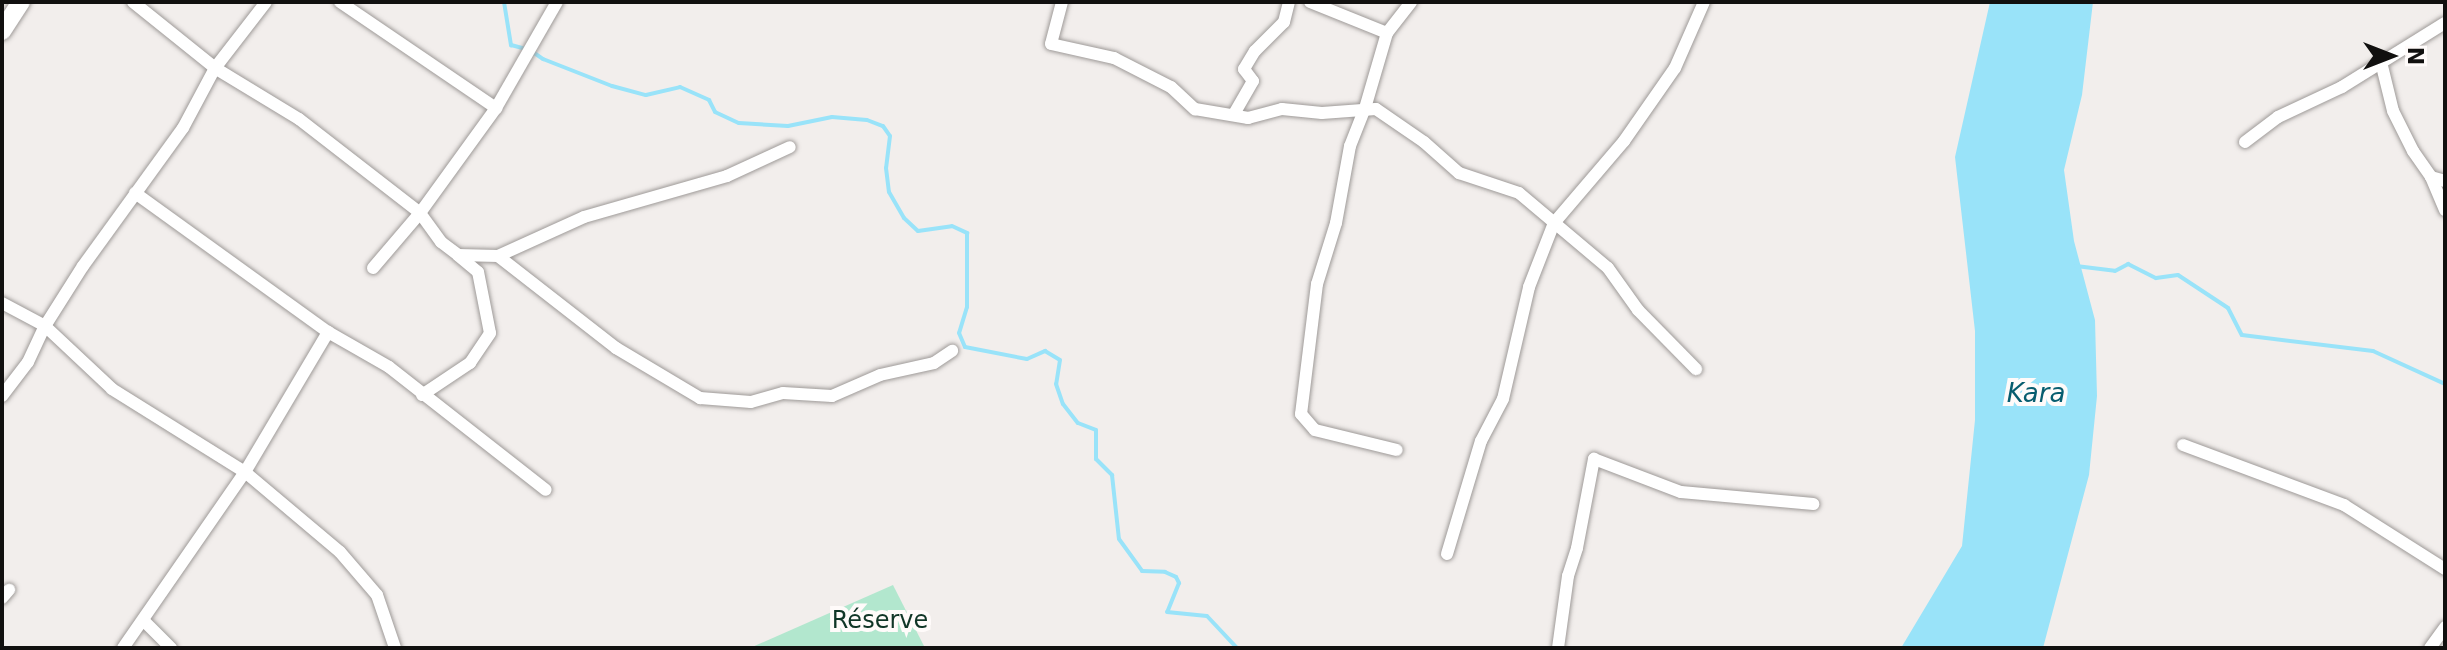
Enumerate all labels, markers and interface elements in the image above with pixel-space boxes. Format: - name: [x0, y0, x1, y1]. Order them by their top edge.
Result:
- north arrow: [2351, 16, 2431, 96]
- text: N: [2403, 47, 2428, 65]
- water label: Kara: [2007, 378, 2065, 410]
- park label: Réserve: [832, 607, 928, 635]

